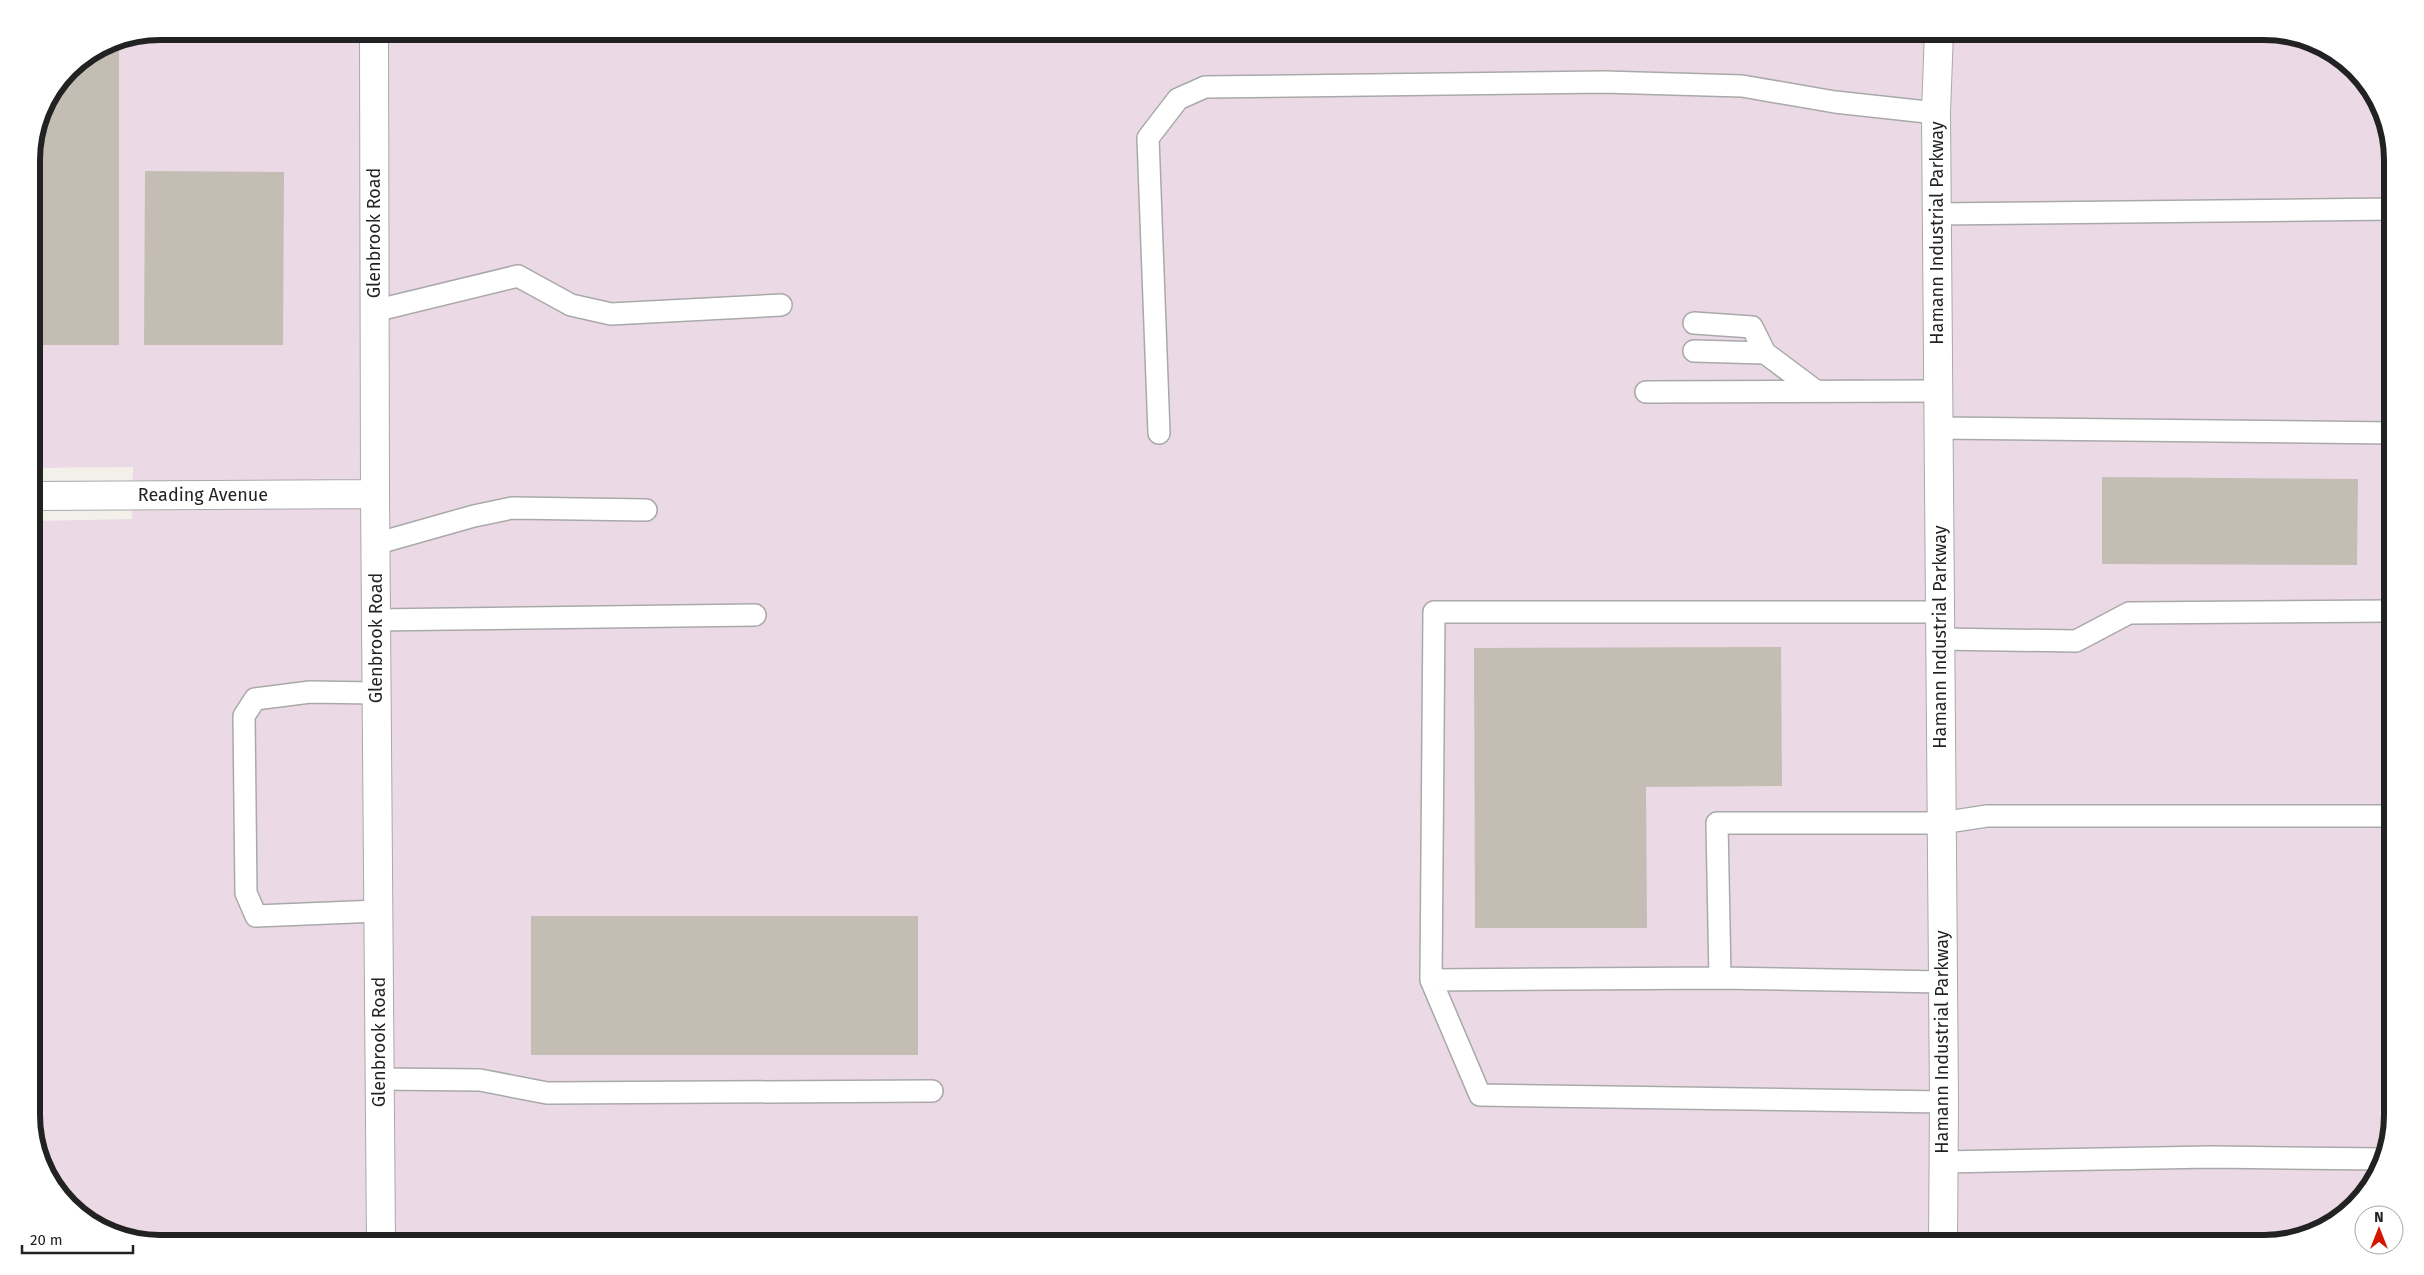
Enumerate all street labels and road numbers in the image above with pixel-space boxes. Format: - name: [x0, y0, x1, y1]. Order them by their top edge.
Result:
- street label: Hamann Industrial Parkway: [1926, 121, 1948, 345]
- street label: Glenbrook Road: [363, 168, 385, 298]
- street label: Reading Avenue: [138, 484, 268, 506]
- street label: Hamann Industrial Parkway: [1929, 525, 1951, 749]
- street label: Glenbrook Road: [365, 573, 387, 703]
- street label: Hamann Industrial Parkway: [1931, 930, 1953, 1154]
- street label: Glenbrook Road: [368, 977, 390, 1107]

